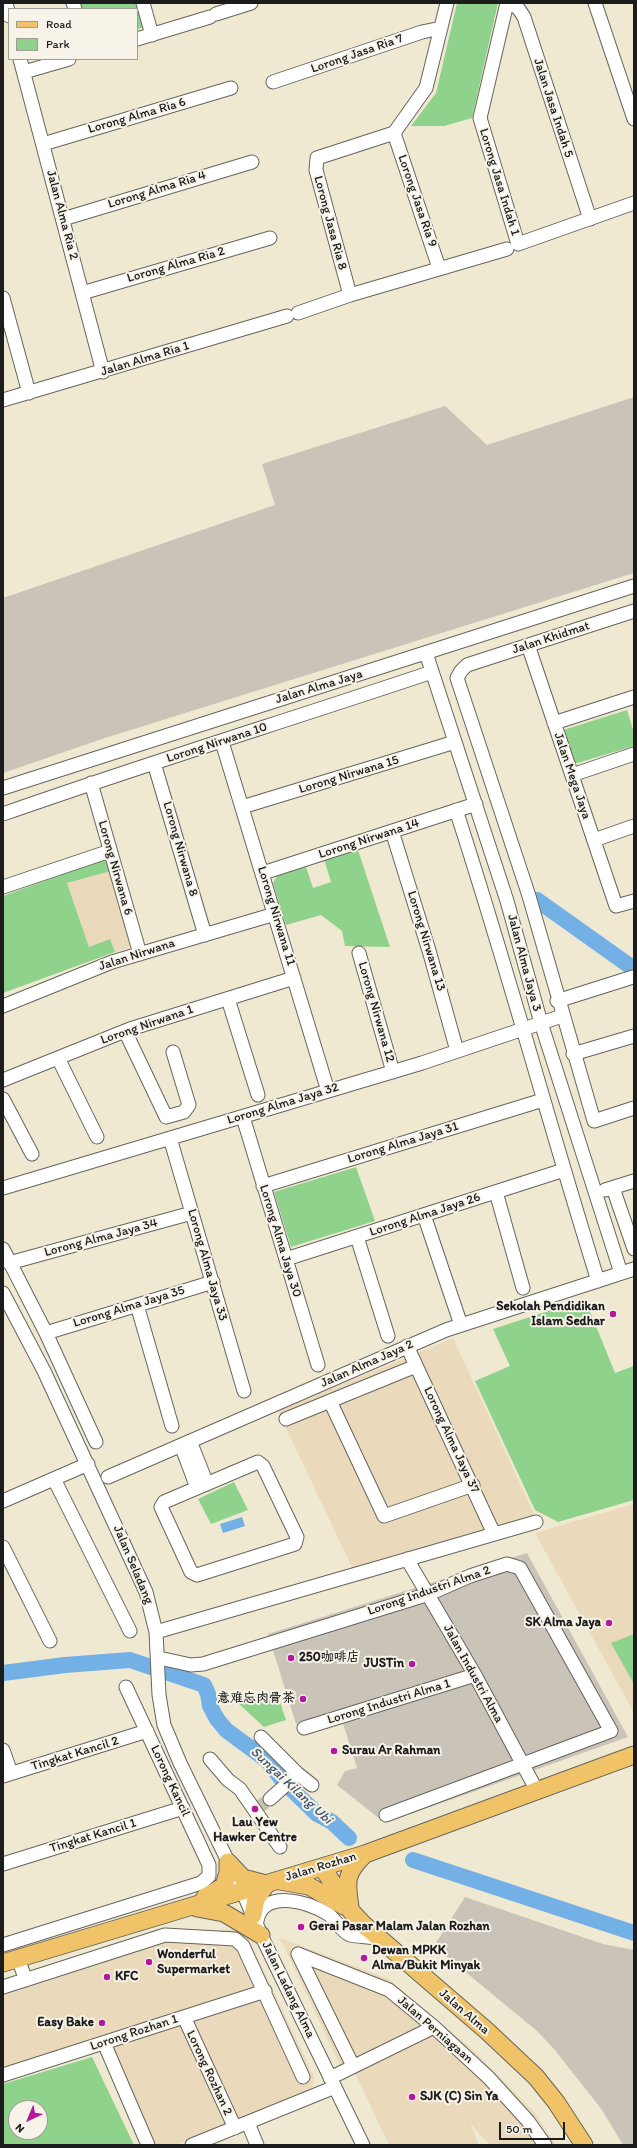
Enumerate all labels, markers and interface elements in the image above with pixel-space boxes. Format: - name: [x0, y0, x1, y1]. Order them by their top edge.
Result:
- legend: [8, 8, 138, 60]
- text: Road: [46, 17, 72, 31]
- street label: Lorong Jasa Ria 7: [309, 31, 405, 77]
- text: Park: [46, 37, 70, 51]
- street label: Jalan Jasa Indah 5: [530, 56, 576, 160]
- street label: Lorong Alma Ria 6: [86, 95, 188, 137]
- street label: Lorong Jasa Indah 1: [475, 127, 523, 237]
- street label: Lorong Jasa Ria 9: [394, 153, 440, 249]
- street label: Jalan Alma Ria 2: [43, 168, 81, 262]
- street label: Lorong Alma Ria 4: [106, 168, 208, 212]
- street label: Lorong Jasa Ria 8: [310, 174, 350, 272]
- street label: Lorong Alma Ria 2: [125, 244, 227, 286]
- street label: Jalan Alma Ria 1: [99, 338, 191, 380]
- street label: Jalan Khidmat: [510, 618, 592, 658]
- street label: Jalan Alma Jaya: [274, 666, 364, 708]
- street label: Lorong Nirwana 10: [165, 719, 269, 767]
- street label: Jalan Mega Jaya: [550, 731, 594, 821]
- street label: Lorong Nirwana 15: [297, 752, 401, 798]
- street label: Lorong Nirwana 8: [159, 800, 201, 898]
- street label: Lorong Nirwana 14: [317, 815, 421, 863]
- street label: Lorong Nirwana 6: [94, 819, 136, 917]
- street label: Lorong Nirwana 11: [253, 864, 299, 968]
- street label: Lorong Nirwana 13: [403, 889, 449, 993]
- street label: Jalan Alma Jaya 3: [504, 913, 544, 1013]
- street label: Jalan Nirwana: [97, 935, 177, 975]
- street label: Lorong Nirwana 12: [354, 960, 398, 1064]
- street label: Lorong Nirwana 1: [99, 1002, 195, 1048]
- street label: Lorong Alma Jaya 32: [225, 1080, 341, 1128]
- street label: Lorong Alma Jaya 31: [346, 1119, 460, 1167]
- street label: Lorong Alma Jaya 30: [255, 1183, 305, 1299]
- street label: Lorong Alma Jaya 26: [368, 1190, 482, 1240]
- street label: Lorong Alma Jaya 33: [184, 1207, 230, 1323]
- street label: Lorong Alma Jaya 34: [43, 1215, 159, 1261]
- street label: Lorong Alma Jaya 35: [71, 1283, 187, 1331]
- place label: Sekolah Pendidikan Islam Sedhar: [496, 1299, 605, 1330]
- marker: Sekolah Pendidikan Islam Sedhar: [608, 1309, 618, 1319]
- street label: Jalan Alma Jaya 2: [318, 1337, 416, 1391]
- street label: Lorong Alma Jaya 37: [420, 1384, 482, 1496]
- street label: Jalan Seladang: [109, 1523, 157, 1607]
- street label: Lorong Industri Alma 2: [366, 1563, 492, 1619]
- place label: SK Alma Jaya: [525, 1615, 601, 1631]
- marker: SK Alma Jaya: [604, 1618, 614, 1628]
- street label: Jalan Industri Alma: [439, 1622, 507, 1726]
- place label: 250咖啡店: [299, 1650, 360, 1666]
- marker: 250咖啡店: [286, 1653, 296, 1663]
- place label: JUSTin: [364, 1656, 404, 1672]
- marker: JUSTin: [407, 1659, 417, 1669]
- street label: Lorong Industri Alma 1: [326, 1676, 452, 1728]
- place label: 意难忘肉骨茶: [217, 1691, 295, 1707]
- marker: 意难忘肉骨茶: [298, 1694, 308, 1704]
- street label: Tingkat Kancil 2: [29, 1733, 121, 1775]
- street label: Lorong Kancil: [147, 1743, 193, 1819]
- place label: Surau Ar Rahman: [342, 1743, 440, 1759]
- water label: Sungai Kilang Ubi: [247, 1744, 335, 1828]
- marker: Surau Ar Rahman: [329, 1746, 339, 1756]
- marker: Lau Yew Hawker Centre: [250, 1804, 260, 1814]
- street label: Tingkat Kancil 1: [48, 1815, 138, 1857]
- place label: Lau Yew Hawker Centre: [213, 1815, 297, 1846]
- street label: Jalan Rozhan: [284, 1849, 358, 1885]
- place label: Gerai Pasar Malam Jalan Rozhan: [309, 1919, 490, 1935]
- marker: Gerai Pasar Malam Jalan Rozhan: [296, 1922, 306, 1932]
- street label: Jalan Ladang Alma: [258, 1939, 318, 2041]
- place label: Dewan MPKK Alma/Bukit Minyak: [372, 1943, 480, 1974]
- place label: Wonderful Supermarket: [157, 1947, 230, 1978]
- marker: Dewan MPKK Alma/Bukit Minyak: [359, 1953, 369, 1963]
- marker: Wonderful Supermarket: [144, 1957, 154, 1967]
- place label: KFC: [115, 1969, 138, 1985]
- marker: KFC: [102, 1972, 112, 1982]
- street label: Jalan Alma: [435, 1986, 493, 2038]
- street label: Jalan Perniagaan: [394, 1993, 476, 2067]
- street label: Lorong Rozhan 1: [88, 2011, 180, 2055]
- place label: Easy Bake: [37, 2015, 94, 2031]
- marker: Easy Bake: [97, 2018, 107, 2028]
- street label: Lorong Rozhan 2: [182, 2028, 236, 2118]
- place label: SJK (C) Sin Ya: [420, 2089, 498, 2105]
- marker: SJK (C) Sin Ya: [407, 2092, 417, 2102]
- north arrow: [8, 2100, 48, 2140]
- scale bar: [501, 2114, 567, 2140]
- text: N: [13, 2121, 27, 2136]
- text: 50 m: [506, 2122, 532, 2136]

